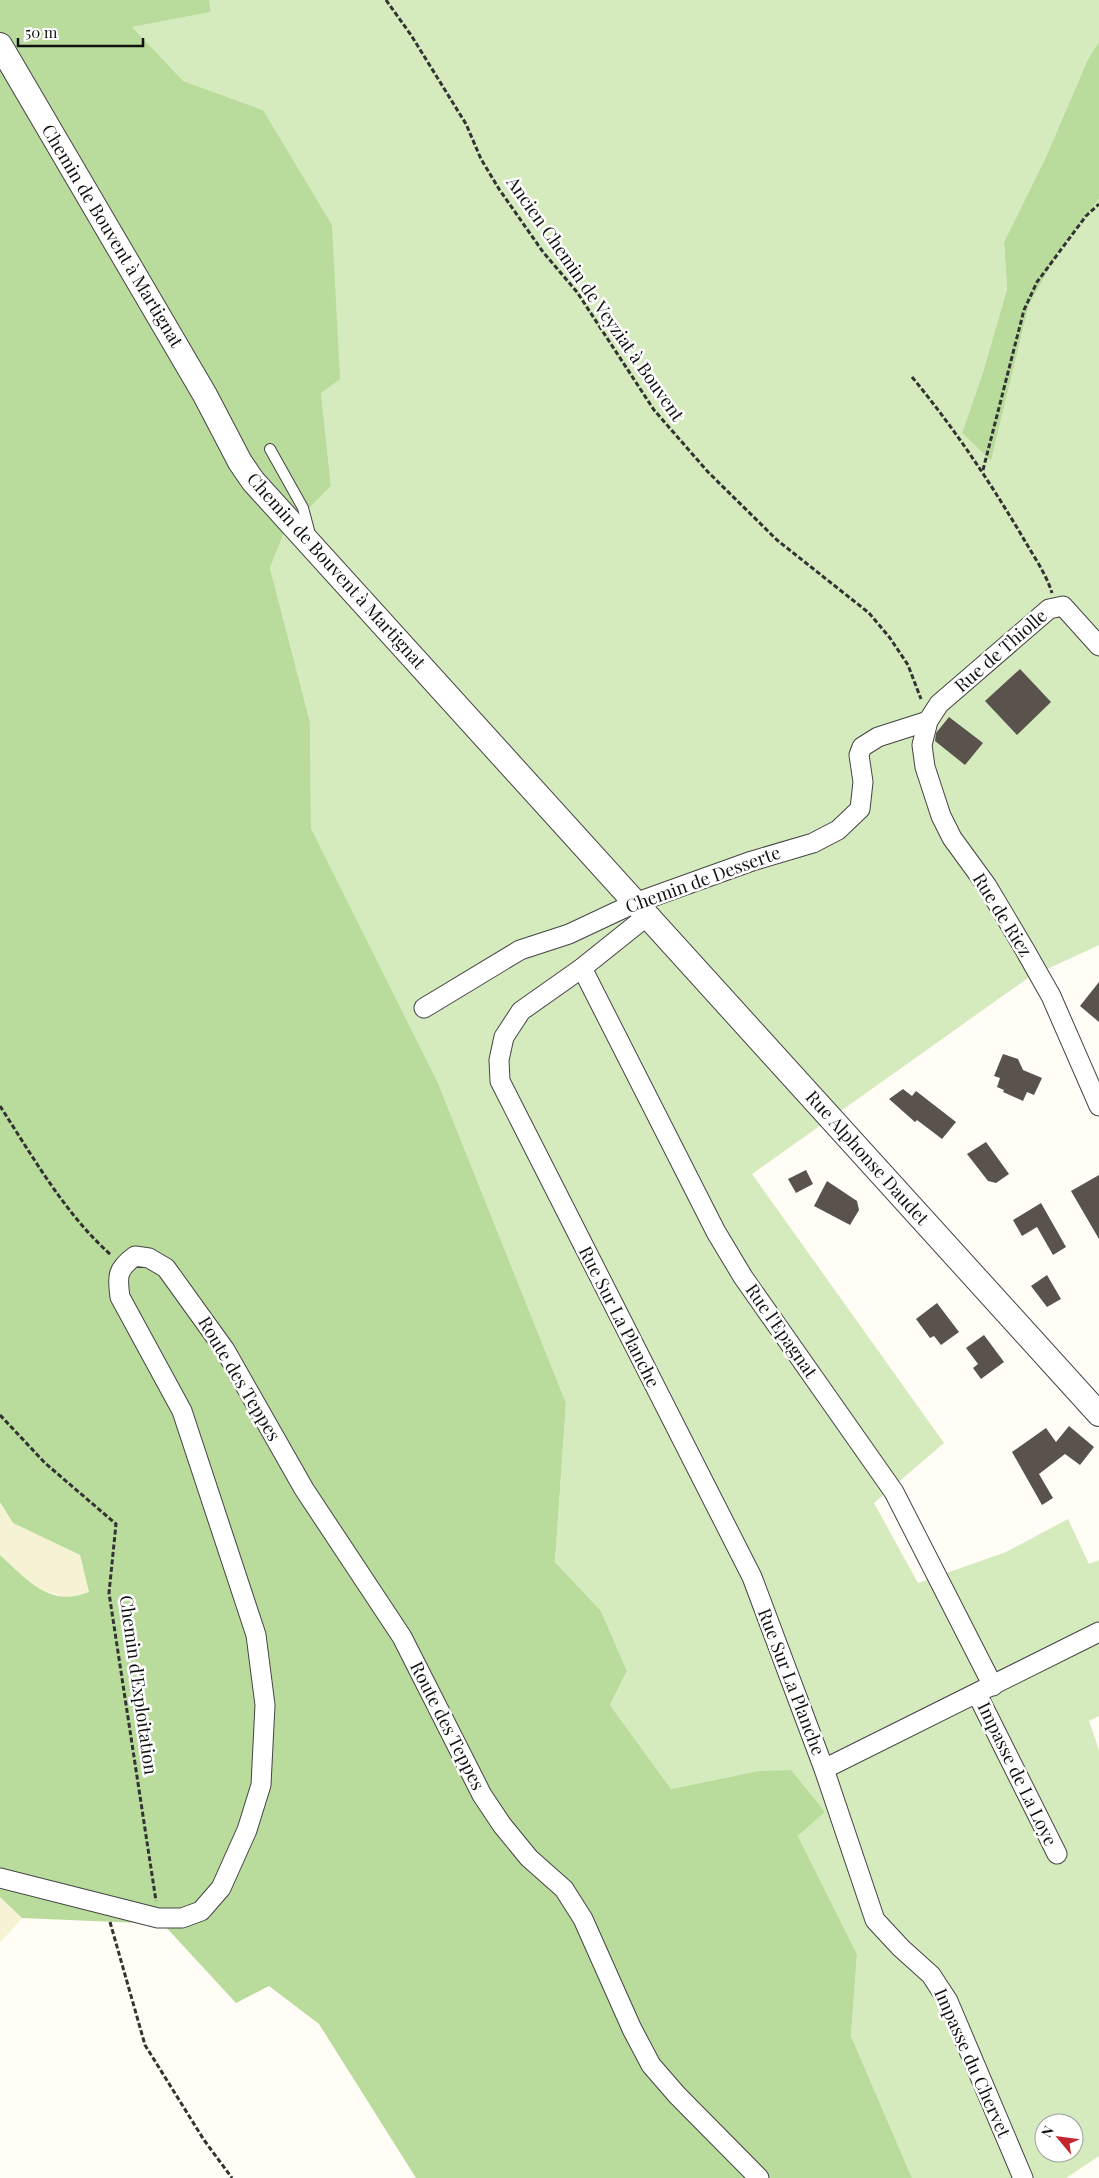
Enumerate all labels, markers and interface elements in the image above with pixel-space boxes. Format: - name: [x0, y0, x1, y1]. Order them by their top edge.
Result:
- scale bar: [18, 15, 142, 47]
- text: 50 m: [25, 22, 58, 42]
- street label: Chemin de Bouvent à Martignat: [37, 119, 189, 352]
- street label: Ancien Chemin de Veyziat à Bouvent: [501, 170, 690, 426]
- street label: Chemin de Bouvent à Martignat: [242, 467, 432, 674]
- street label: Rue de Thiolle: [949, 603, 1052, 697]
- street label: Chemin de Desserte: [622, 840, 784, 918]
- street label: Rue de Riez: [968, 868, 1038, 961]
- street label: Rue Alphonse Daudet: [801, 1085, 935, 1230]
- street label: Rue Sur La Planche: [574, 1242, 666, 1391]
- street label: Rue l'Epagnat: [741, 1279, 823, 1383]
- street label: Route des Teppes: [193, 1312, 287, 1445]
- street label: Chemin d'Exploitation: [115, 1594, 163, 1776]
- street label: Rue Sur La Planche: [753, 1605, 831, 1759]
- street label: Route des Teppes: [405, 1657, 491, 1794]
- street label: Impasse de La Loye: [973, 1698, 1063, 1850]
- street label: Impasse du Chervet: [929, 1984, 1017, 2141]
- north arrow: [1034, 2113, 1084, 2163]
- text: N: [1036, 2122, 1058, 2140]

